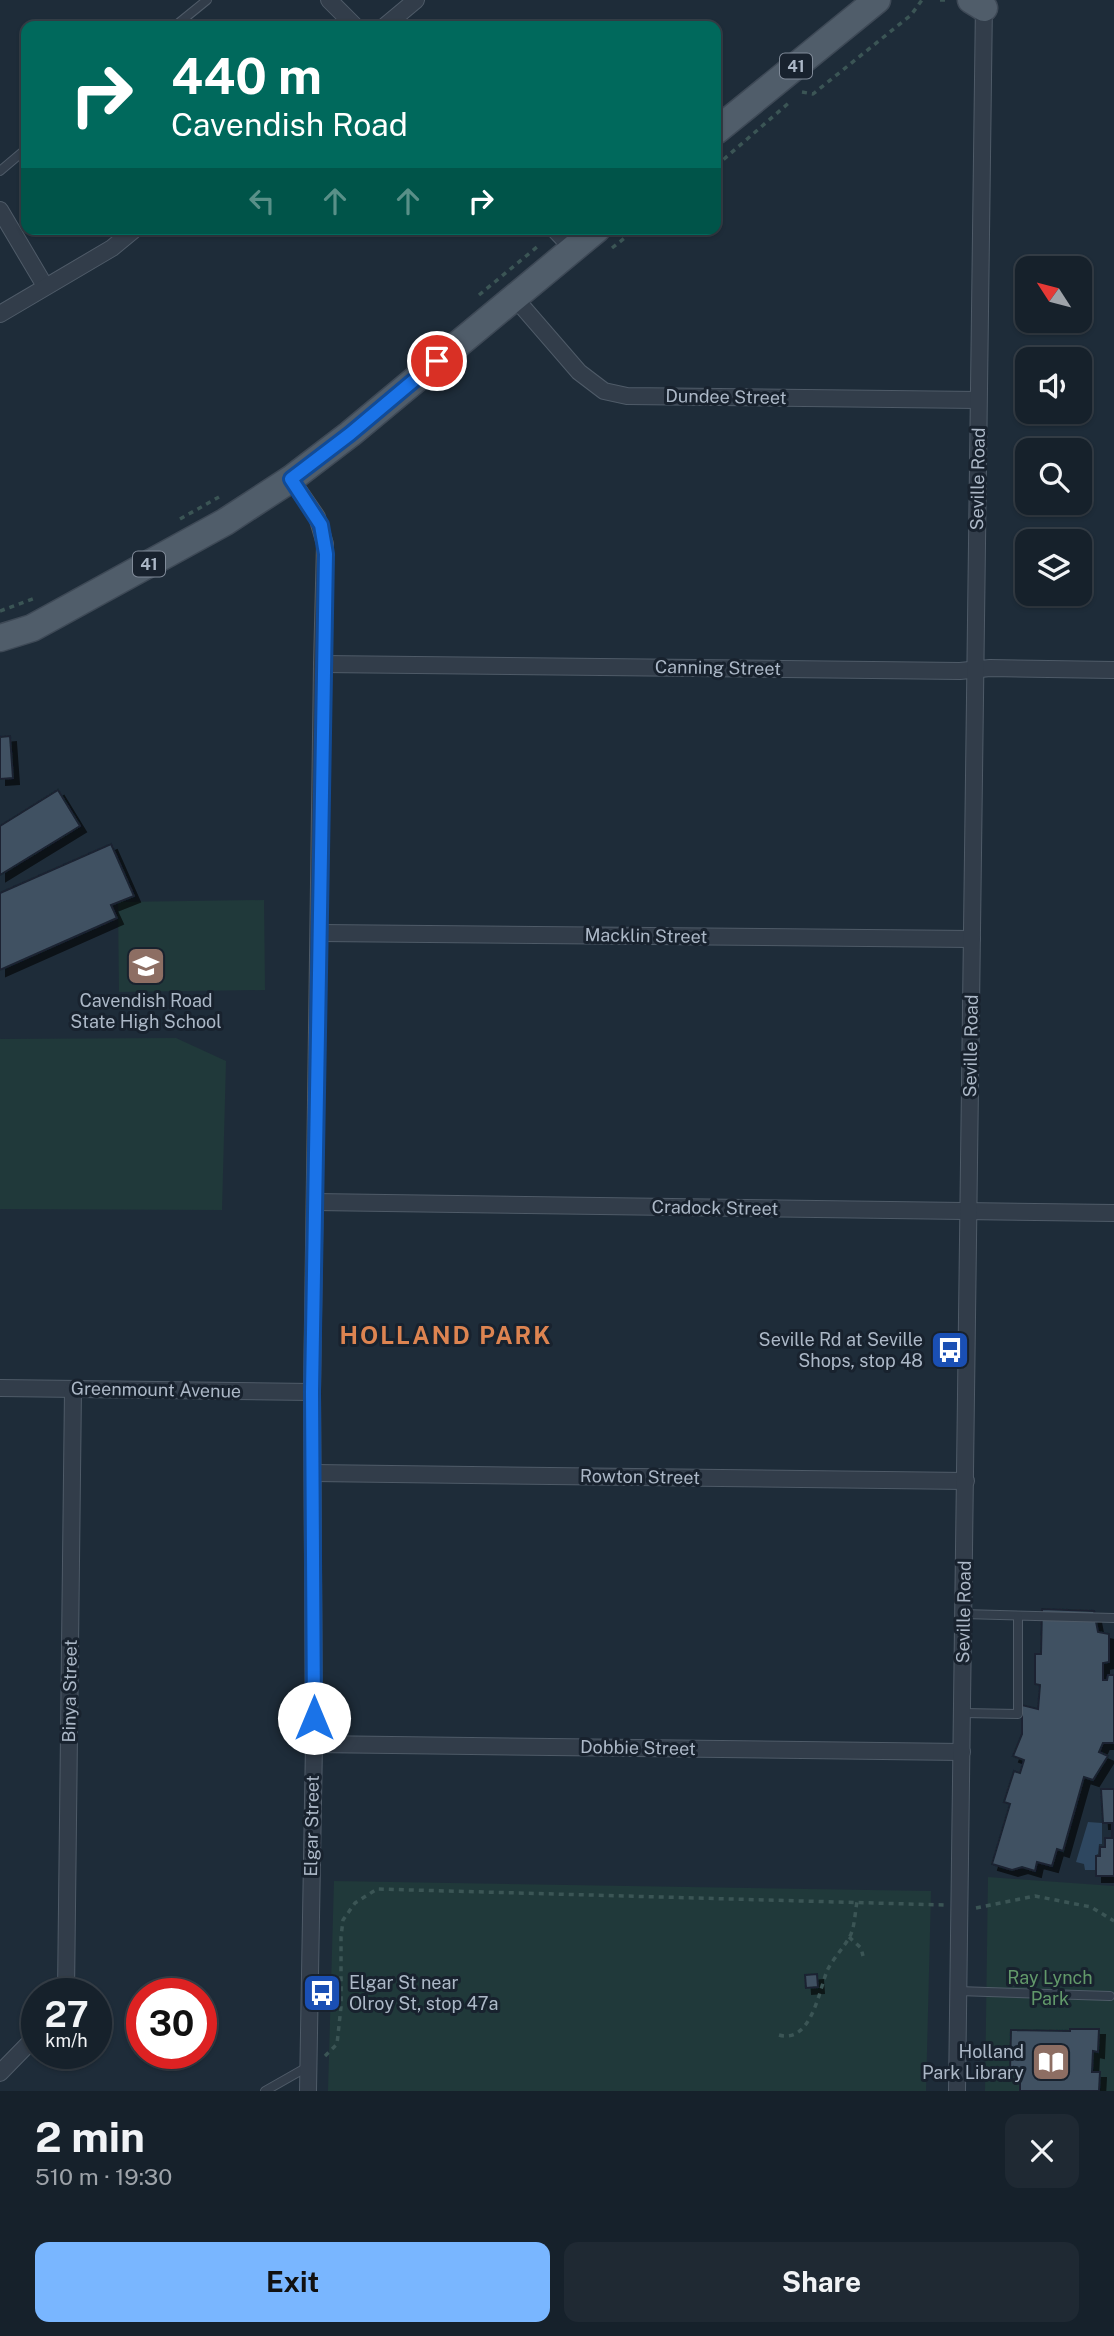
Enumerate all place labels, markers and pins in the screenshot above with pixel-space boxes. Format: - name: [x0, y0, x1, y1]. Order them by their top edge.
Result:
- pin: [407, 331, 467, 391]
- school or university icon: Cavendish Road State High School: [125, 945, 167, 987]
- place label: Cavendish Road State High School: [70, 990, 222, 1032]
- place label: Seville Rd at Seville Shops, stop 48: [759, 1329, 923, 1371]
- bus stop icon: Seville Rd at Seville Shops, stop 48: [929, 1329, 971, 1371]
- bus stop icon: Elgar St near Olroy St, stop 47a: [301, 1972, 343, 2014]
- place label: Elgar St near Olroy St, stop 47a: [349, 1972, 499, 2014]
- place label: Holland Park Library: [922, 2041, 1024, 2083]
- library icon: Holland Park Library: [1030, 2041, 1072, 2083]

